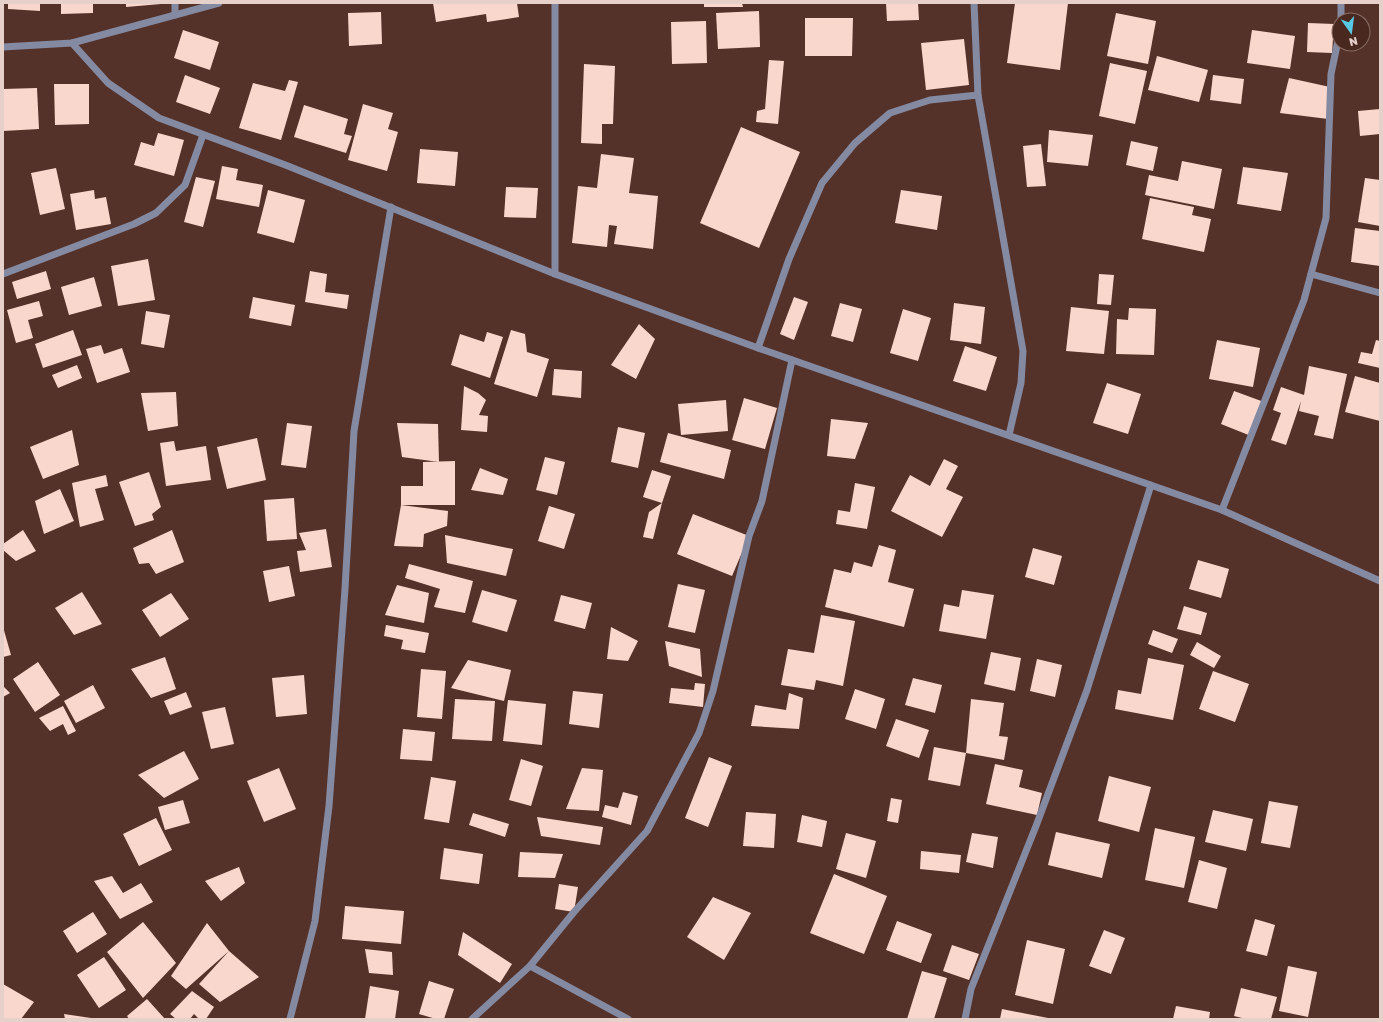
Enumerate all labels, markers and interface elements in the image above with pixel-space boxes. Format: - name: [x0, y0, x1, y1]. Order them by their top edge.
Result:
- north arrow: [1331, 12, 1371, 52]
- text: N: [1348, 35, 1359, 50]

